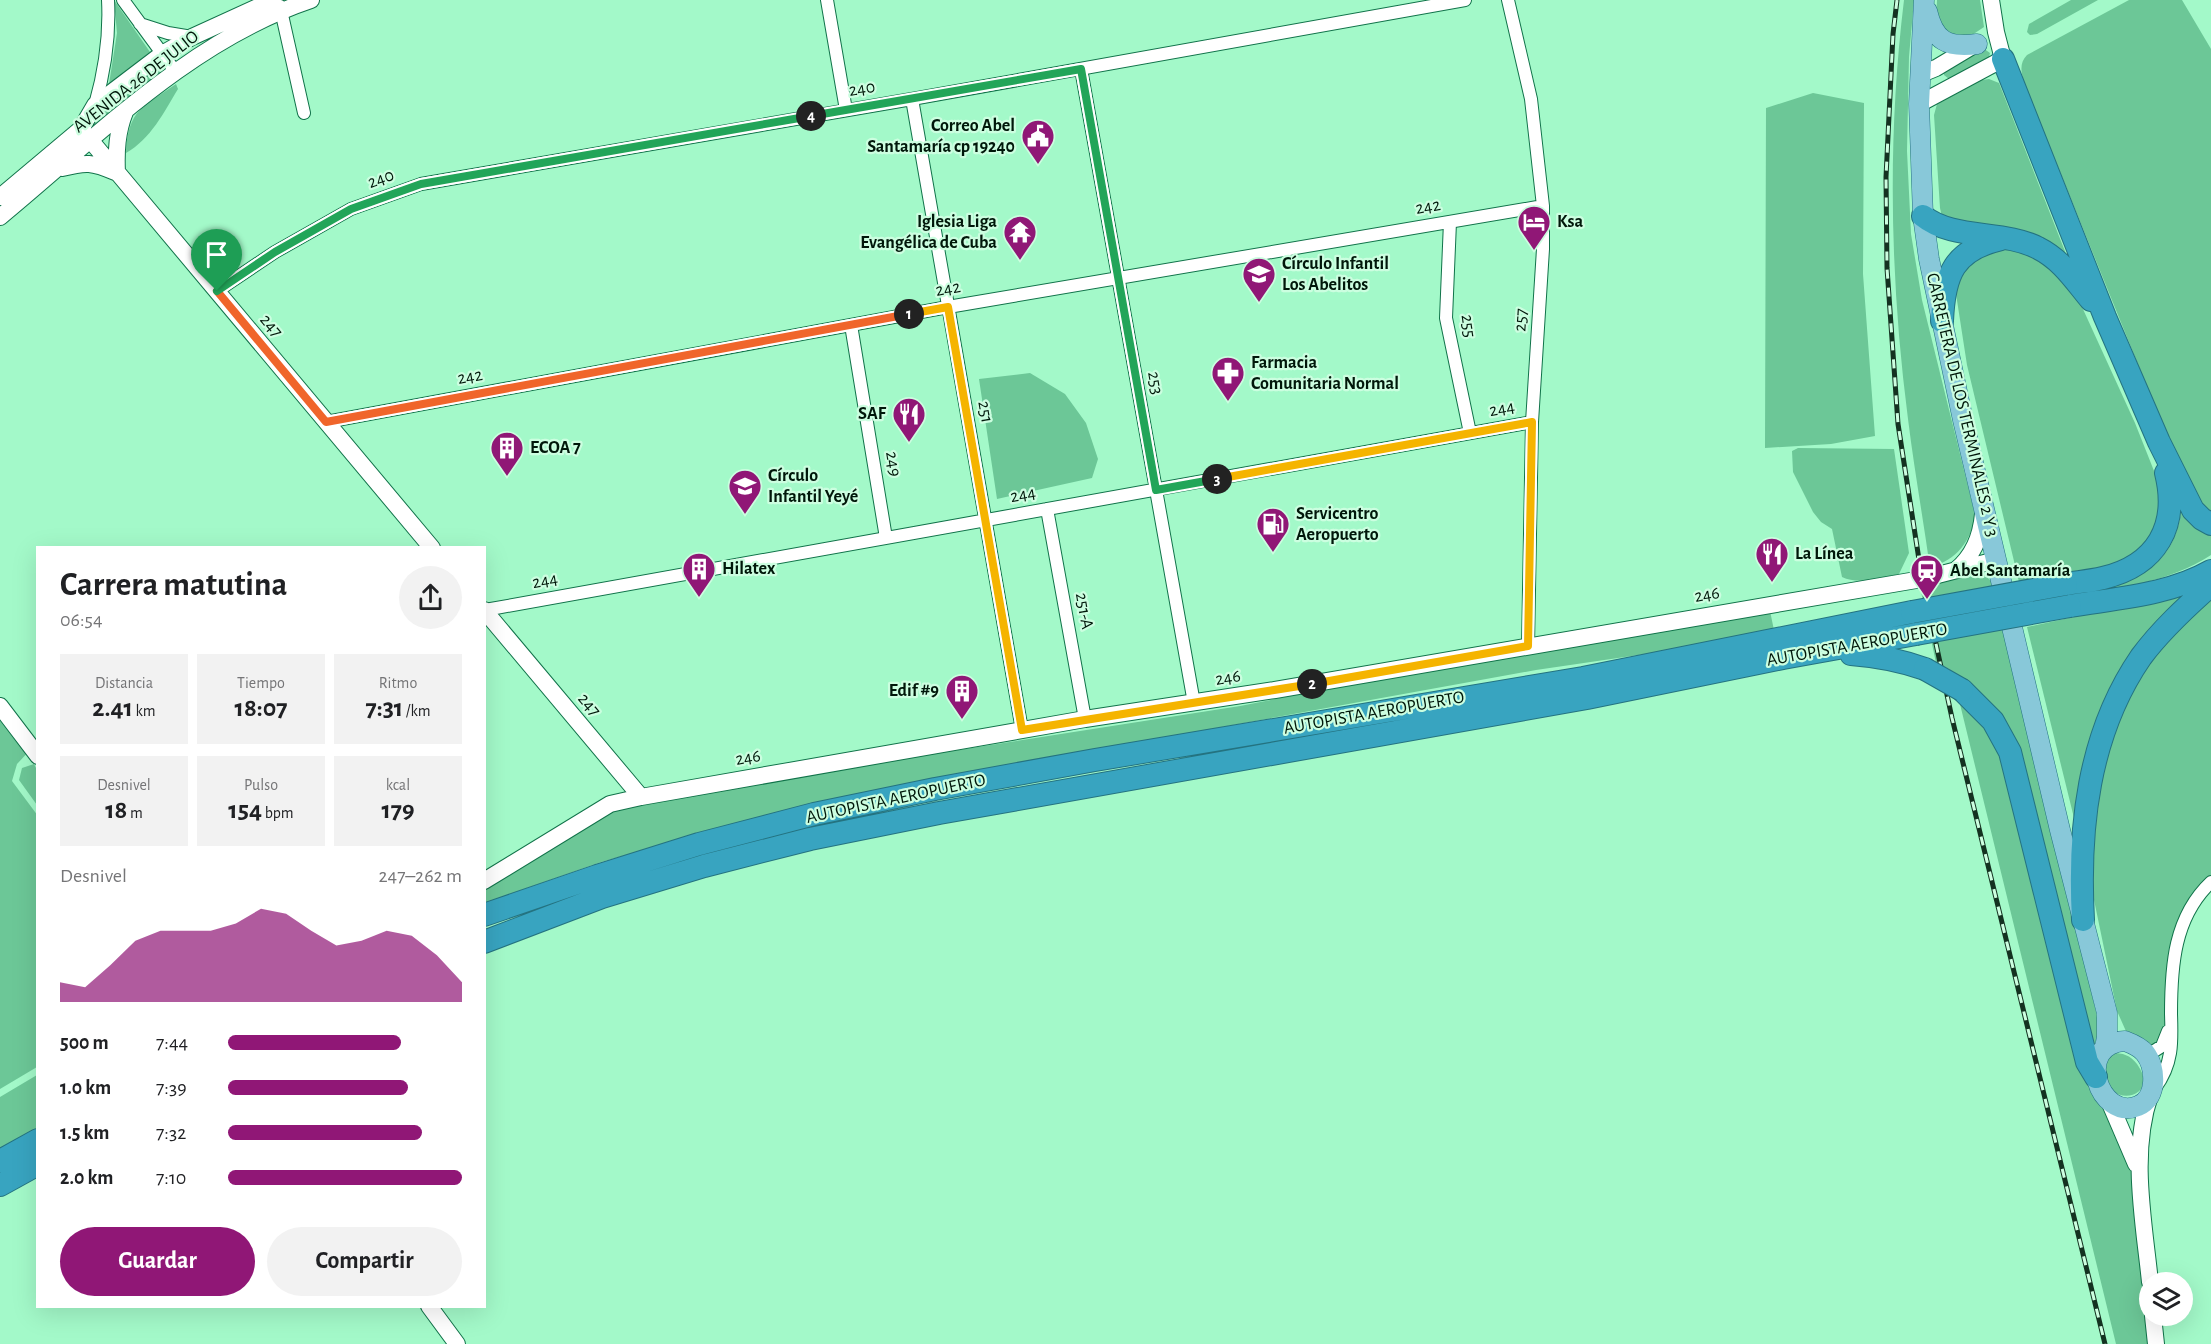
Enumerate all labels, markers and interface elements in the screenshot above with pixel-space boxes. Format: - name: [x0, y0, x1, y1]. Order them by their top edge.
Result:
- street label: AVENIDA 26 DE JULIO: [70, 28, 202, 136]
- street label: 240: [848, 78, 876, 100]
- pin: 4: [796, 101, 826, 131]
- text: 4: [807, 108, 815, 124]
- place label: Correo Abel Santamaría cp 19240: [867, 117, 1015, 156]
- public building icon: Correo Abel Santamaría cp 19240: [1020, 118, 1056, 165]
- street label: 240: [366, 166, 396, 192]
- street label: 242: [1414, 196, 1442, 218]
- hotel icon: Ksa: [1516, 204, 1552, 251]
- place label: Iglesia Liga Evangélica de Cuba: [860, 213, 997, 252]
- place label: Ksa: [1557, 213, 1583, 231]
- temple icon: Iglesia Liga Evangélica de Cuba: [1002, 214, 1038, 261]
- pin: [191, 229, 242, 291]
- icon: arrive: [200, 238, 233, 271]
- place label: Círculo Infantil Los Abelitos: [1282, 255, 1389, 294]
- school or university icon: Círculo Infantil Los Abelitos: [1241, 256, 1277, 303]
- street label: CARRETERA DE LOS TERMINALES 2 Y 3: [1923, 271, 2001, 539]
- street label: 242: [934, 278, 962, 300]
- pin: 1: [894, 299, 924, 329]
- text: 1: [906, 306, 912, 322]
- street label: 257: [1511, 308, 1531, 332]
- street label: 247: [256, 311, 286, 341]
- street label: 255: [1457, 313, 1479, 339]
- place label: Farmacia Comunitaria Normal: [1251, 354, 1399, 393]
- pharmacy icon: Farmacia Comunitaria Normal: [1210, 355, 1246, 402]
- street label: 242: [456, 366, 484, 388]
- street label: 253: [1144, 370, 1166, 396]
- restaurant icon: SAF: [891, 396, 927, 443]
- street label: 244: [1488, 398, 1516, 420]
- street label: 251: [974, 400, 996, 424]
- place label: SAF: [858, 405, 887, 423]
- building icon: ECOA 7: [489, 430, 525, 477]
- place label: ECOA 7: [530, 439, 581, 457]
- street label: 249: [882, 450, 904, 478]
- pin: 3: [1202, 464, 1232, 494]
- place label: Círculo Infantil Yeyé: [768, 467, 858, 506]
- school or university icon: Círculo Infantil Yeyé: [727, 468, 763, 515]
- text: 3: [1214, 471, 1220, 487]
- street label: 244: [1009, 484, 1037, 506]
- place label: Servicentro Aeropuerto: [1296, 505, 1379, 544]
- fuel station icon: Servicentro Aeropuerto: [1255, 506, 1291, 553]
- restaurant icon: La Línea: [1754, 536, 1790, 583]
- place label: La Línea: [1795, 545, 1854, 563]
- building icon: Hilatex: [681, 551, 717, 598]
- station icon: Abel Santamaría: [1909, 553, 1945, 600]
- place label: Hilatex: [722, 560, 776, 578]
- place label: Abel Santamaría: [1950, 562, 2071, 580]
- button: share: [399, 566, 462, 629]
- text: Carrera matutina: [60, 569, 287, 602]
- street label: 244: [531, 570, 559, 592]
- street label: 246: [1693, 584, 1721, 606]
- street label: 251-A: [1072, 591, 1096, 631]
- text: 06:54: [60, 610, 103, 630]
- street label: AUTOPISTA AEROPUERTO: [1765, 620, 1949, 670]
- street label: 246: [1214, 667, 1242, 689]
- pin: 2: [1297, 669, 1327, 699]
- building icon: Edif #9: [944, 673, 980, 720]
- text: Distancia: [95, 675, 153, 691]
- text: Tiempo: [237, 675, 285, 691]
- text: Ritmo: [379, 675, 417, 691]
- text: 2: [1308, 676, 1316, 692]
- place label: Edif #9: [889, 682, 939, 700]
- street label: AUTOPISTA AEROPUERTO: [1282, 688, 1466, 738]
- street label: 247: [574, 690, 604, 720]
- text: 2.41: [92, 695, 133, 721]
- text: 18:07: [235, 695, 287, 721]
- text: 7:31: [365, 695, 403, 721]
- text: km: [133, 703, 156, 719]
- text: /km: [403, 703, 431, 719]
- street label: 246: [734, 747, 762, 769]
- street label: AUTOPISTA AEROPUERTO: [805, 771, 987, 827]
- text: Desnivel: [97, 777, 151, 793]
- text: Pulso: [244, 777, 278, 793]
- text: kcal: [386, 777, 410, 793]
- text: 18: [105, 797, 127, 823]
- text: 154: [228, 797, 262, 823]
- text: 179: [381, 797, 415, 823]
- text: m: [127, 805, 143, 821]
- text: bpm: [262, 805, 294, 821]
- text: Desnivel: [60, 866, 127, 886]
- text: 247–262 m: [379, 866, 462, 886]
- text: 500 m: [60, 1033, 109, 1053]
- text: 7:44: [156, 1033, 188, 1053]
- text: 1.0 km: [60, 1078, 111, 1098]
- text: 7:39: [156, 1078, 187, 1098]
- text: 1.5 km: [60, 1123, 109, 1143]
- text: 7:32: [156, 1123, 186, 1143]
- text: 2.0 km: [60, 1168, 113, 1188]
- text: 7:10: [156, 1168, 186, 1188]
- button: Guardar: [60, 1227, 255, 1296]
- button: Compartir: [267, 1227, 462, 1296]
- map controls: [2139, 1272, 2193, 1326]
- button: layers: [2139, 1272, 2193, 1326]

